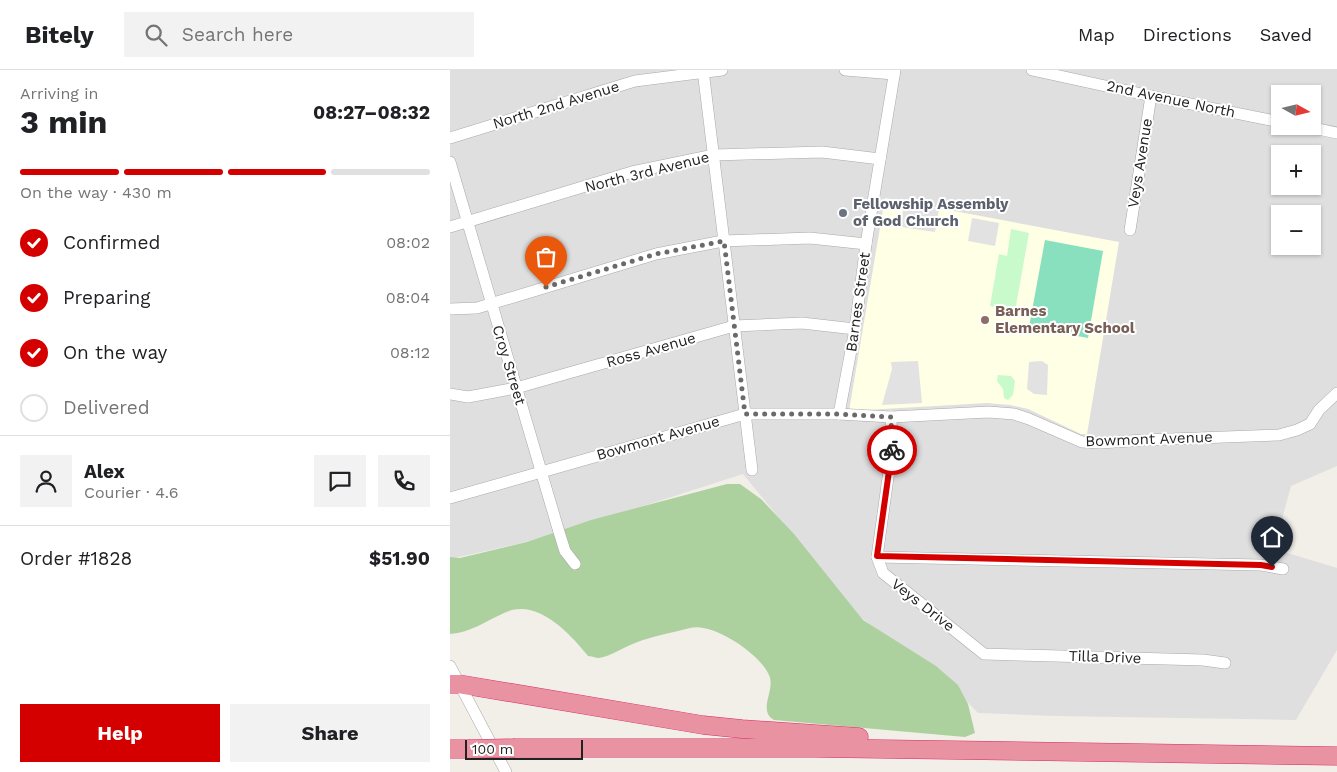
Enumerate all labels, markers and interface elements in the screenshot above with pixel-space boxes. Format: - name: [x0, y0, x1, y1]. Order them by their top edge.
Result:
- search box: [124, 12, 474, 57]
- text: Bitely: [25, 21, 94, 49]
- icon: search: [142, 21, 170, 49]
- text: Search here: [182, 23, 293, 46]
- text: Map: [1078, 24, 1115, 45]
- text: Directions: [1143, 24, 1232, 45]
- text: Saved: [1260, 24, 1312, 45]
- street label: North 2nd Avenue: [491, 77, 621, 133]
- street label: 2nd Avenue North: [1105, 77, 1237, 121]
- text: Arriving in: [20, 84, 98, 103]
- north arrow: [1271, 85, 1321, 135]
- map controls: [1271, 85, 1321, 255]
- text: 08:27–08:32: [313, 101, 430, 124]
- text: 3 min: [20, 103, 107, 141]
- street label: Veys Avenue: [1124, 117, 1156, 209]
- button: +: [1271, 145, 1321, 195]
- street label: North 3rd Avenue: [583, 148, 711, 196]
- text: On the way · 430 m: [20, 183, 172, 202]
- place label: Fellowship Assembly of God Church: [853, 195, 1009, 230]
- button: −: [1271, 205, 1321, 255]
- marker: Fellowship Assembly of God Church: [837, 207, 849, 219]
- icon: check: [20, 229, 48, 257]
- text: Confirmed: [63, 231, 160, 254]
- text: 08:02: [386, 233, 430, 252]
- pin: [525, 236, 567, 287]
- icon: bag: [532, 243, 560, 271]
- street label: Barnes Street: [842, 250, 874, 353]
- icon: check: [20, 284, 48, 312]
- text: Preparing: [63, 286, 150, 309]
- text: 08:04: [386, 288, 430, 307]
- place label: Barnes Elementary School: [995, 302, 1135, 337]
- marker: Barnes Elementary School: [979, 314, 991, 326]
- street label: Croy Street: [488, 323, 530, 408]
- street label: Ross Avenue: [604, 329, 698, 371]
- icon: check: [20, 339, 48, 367]
- text: On the way: [63, 341, 167, 364]
- text: 08:12: [390, 343, 430, 362]
- text: Delivered: [63, 396, 150, 419]
- street label: Bowmont Avenue: [594, 412, 722, 464]
- courier: [867, 425, 917, 475]
- street label: Bowmont Avenue: [1085, 428, 1213, 450]
- icon: bike: [878, 436, 906, 464]
- button: person: [20, 455, 72, 507]
- button: chat: [314, 455, 366, 507]
- button: phone: [378, 455, 430, 507]
- text: Alex: [84, 460, 125, 483]
- text: Courier · 4.6: [84, 483, 179, 502]
- pin: [1251, 516, 1293, 567]
- icon: home: [1258, 523, 1286, 551]
- text: Order #1828: [20, 547, 132, 570]
- text: $51.90: [369, 547, 430, 570]
- street label: Veys Drive: [888, 575, 958, 635]
- street label: Tilla Drive: [1068, 647, 1142, 667]
- button: Help: [20, 704, 220, 762]
- button: Share: [230, 704, 430, 762]
- scale bar: [465, 737, 582, 760]
- text: 100 m: [472, 741, 513, 757]

